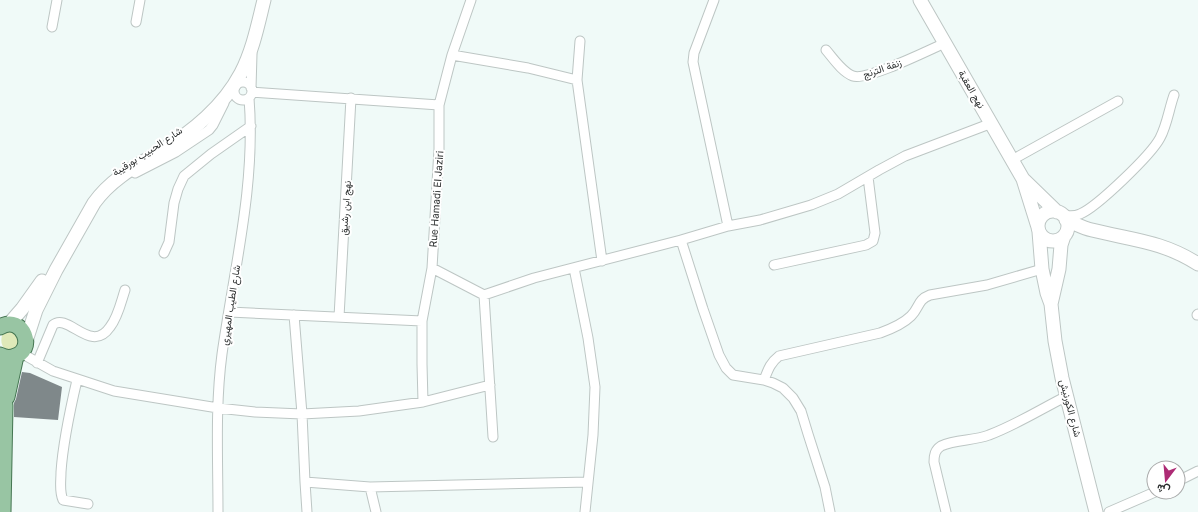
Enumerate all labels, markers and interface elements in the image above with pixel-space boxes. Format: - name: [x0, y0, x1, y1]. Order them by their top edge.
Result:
- street label: زنفة الترنج: [861, 56, 903, 81]
- street label: نهج العقبة: [955, 68, 988, 111]
- street label: شارع الحبيب بورقيبة: [110, 124, 185, 179]
- street label: Rue Hamadi El Jaziri: [427, 150, 445, 248]
- street label: نهج ابن رشيق: [337, 180, 354, 236]
- street label: شارع الطيب المهيري: [218, 264, 245, 347]
- street label: شارع الكورنيش: [1057, 378, 1084, 439]
- north arrow: [1146, 460, 1186, 500]
- text: ش: [1155, 481, 1172, 498]

